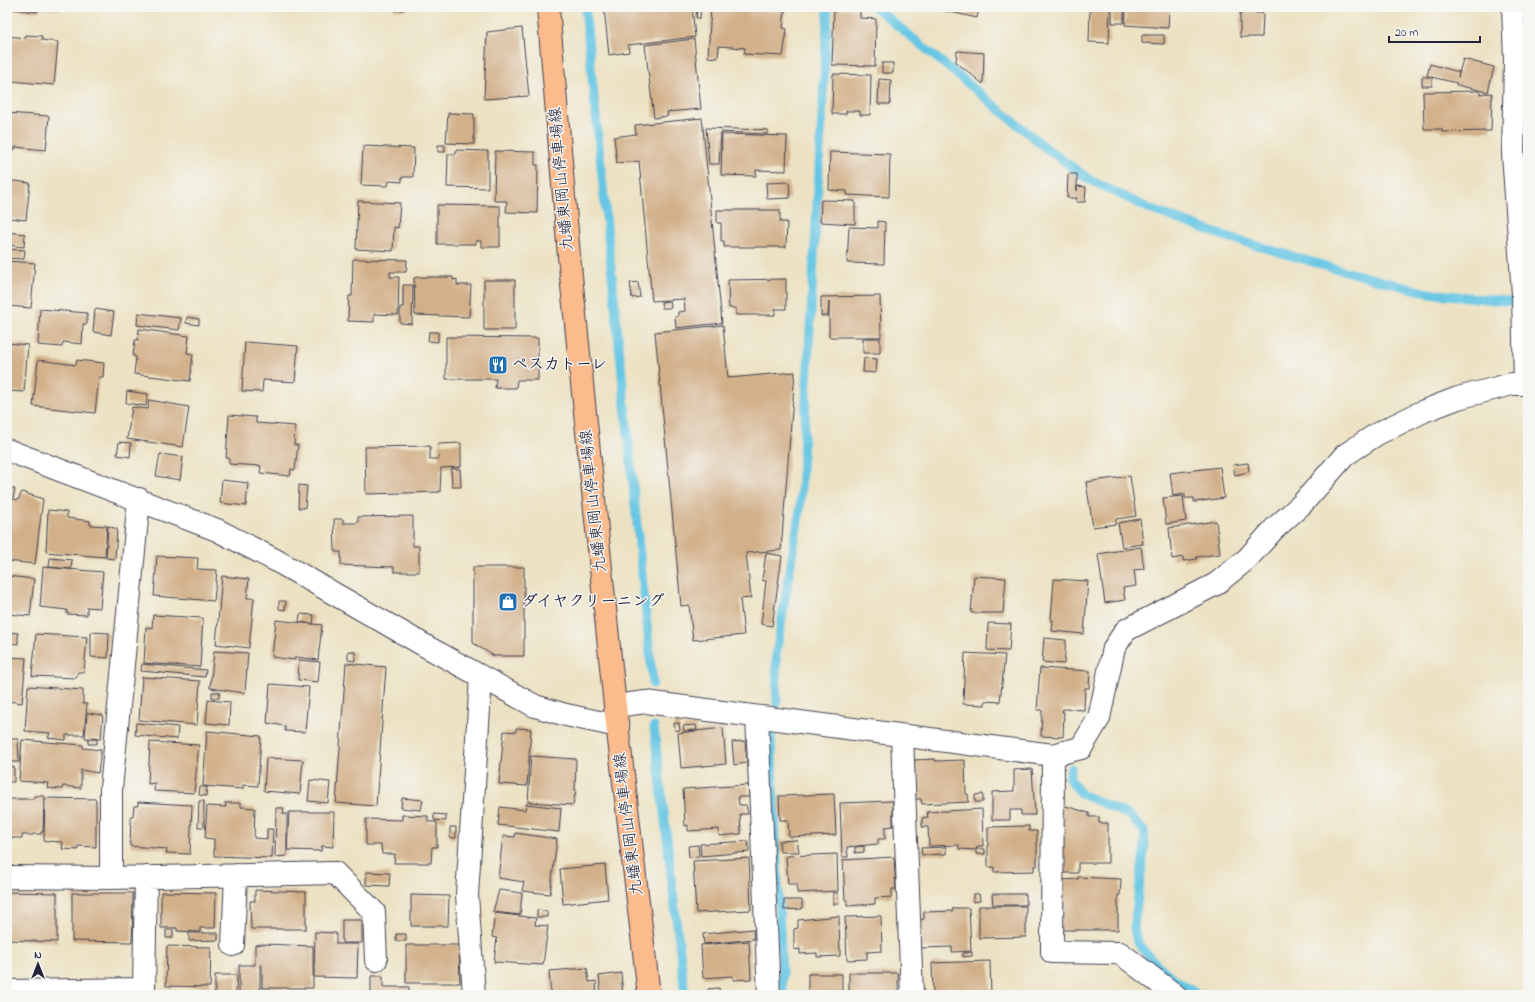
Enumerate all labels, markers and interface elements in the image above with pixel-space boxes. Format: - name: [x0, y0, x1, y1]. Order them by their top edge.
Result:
- scale bar: [1389, 18, 1480, 44]
- text: 20 m: [1395, 24, 1418, 42]
- street label: 九蟠東岡山停車場線: [544, 106, 580, 252]
- place label: ペスカトーレ: [512, 353, 607, 377]
- restaurant icon: ペスカトーレ: [487, 354, 509, 376]
- street label: 九蟠東岡山停車場線: [575, 428, 613, 574]
- place label: ダイヤクリーニング: [522, 590, 664, 614]
- shop icon: ダイヤクリーニング: [497, 591, 519, 613]
- street label: 九蟠東岡山停車場線: [608, 751, 650, 897]
- north arrow: [18, 944, 58, 984]
- text: N: [34, 947, 42, 963]

